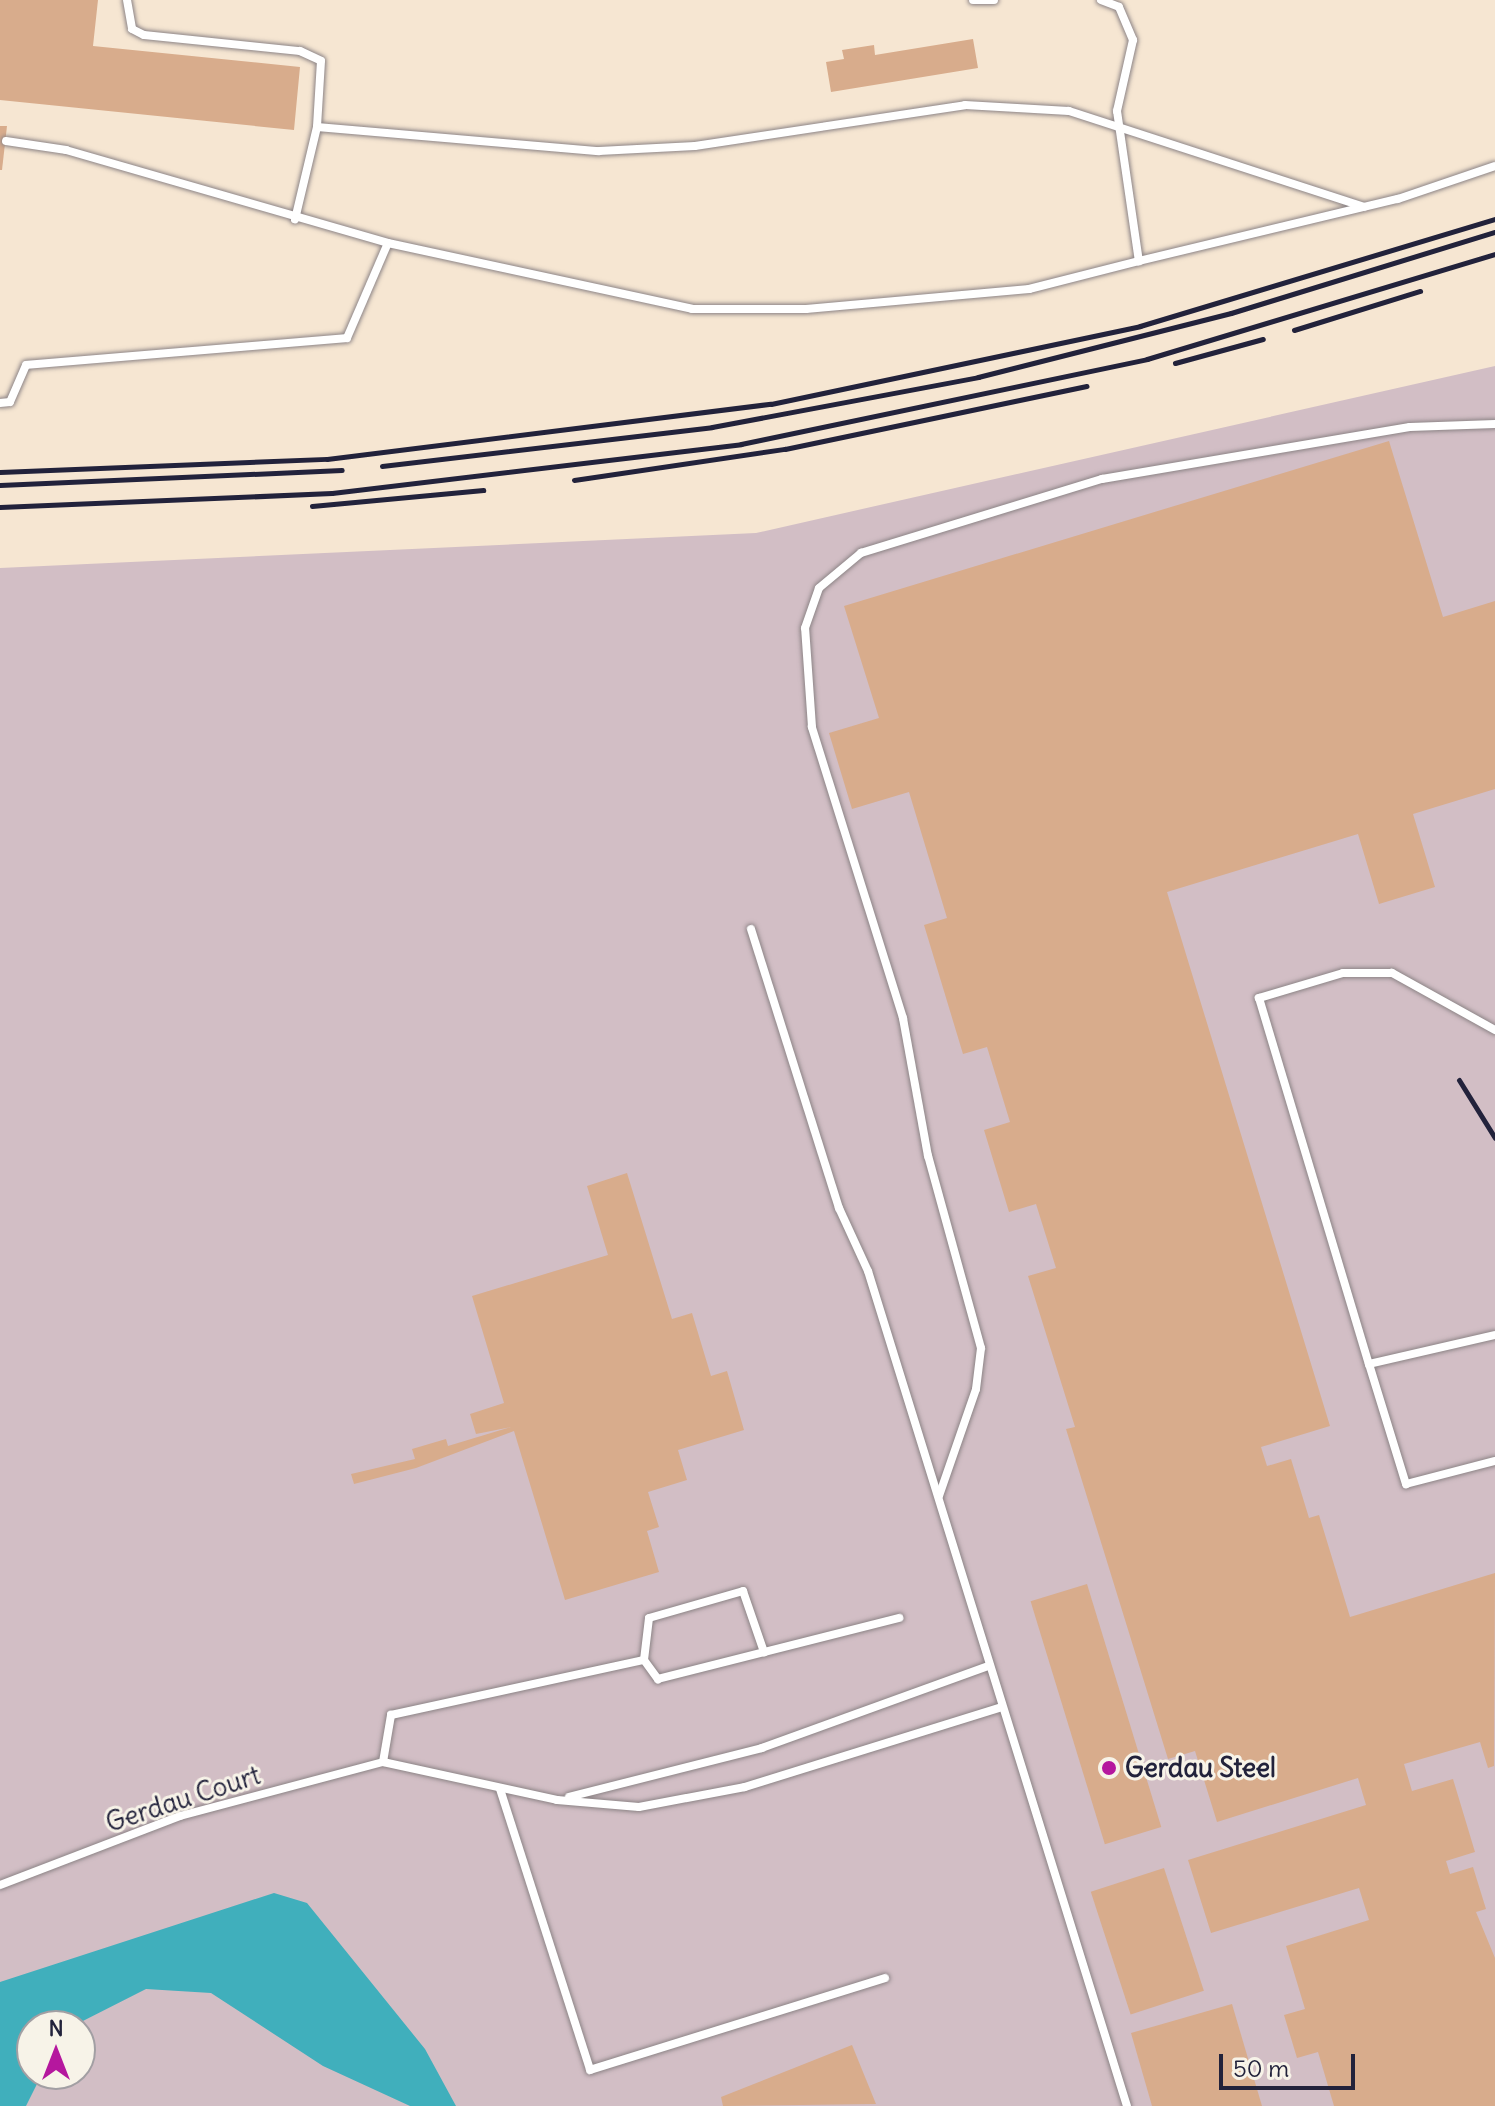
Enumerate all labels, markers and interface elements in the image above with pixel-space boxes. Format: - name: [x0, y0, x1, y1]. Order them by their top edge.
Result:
- place label: Gerdau Steel: [1125, 1752, 1276, 1784]
- street label: Gerdau Court: [102, 1759, 264, 1839]
- marker: Gerdau Steel: [1100, 1759, 1118, 1777]
- north arrow: [16, 2010, 96, 2090]
- text: N: [48, 2014, 64, 2042]
- scale bar: [1223, 2038, 1359, 2088]
- text: 50 m: [1233, 2053, 1289, 2083]

